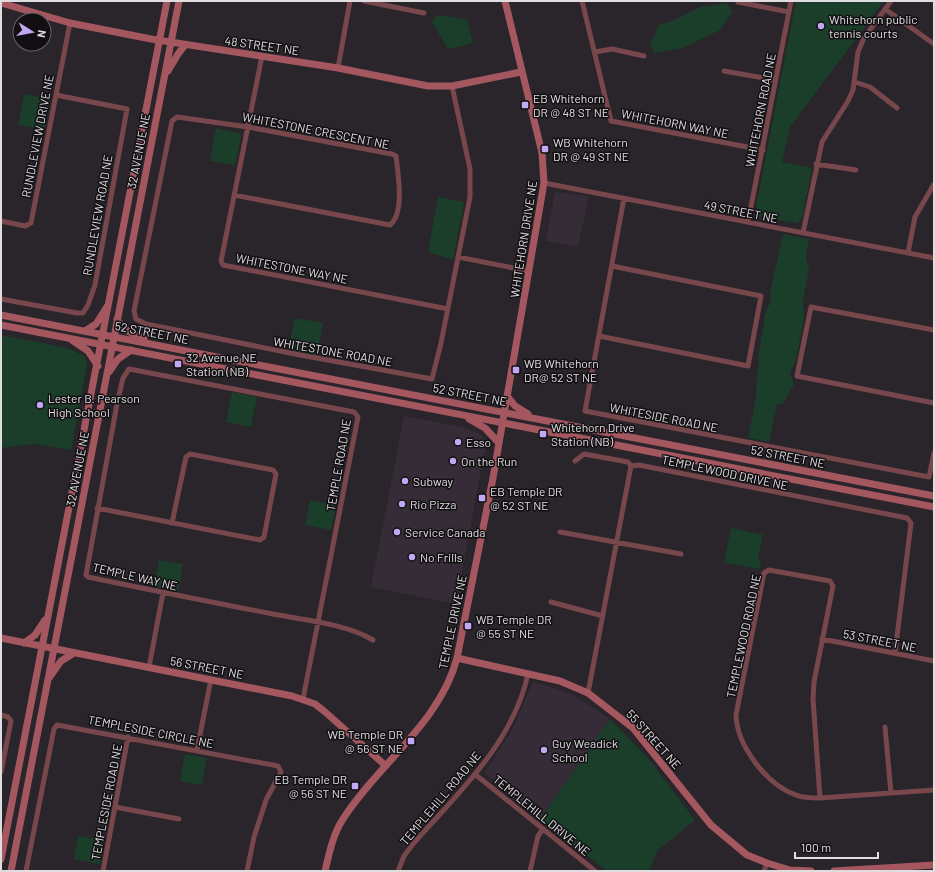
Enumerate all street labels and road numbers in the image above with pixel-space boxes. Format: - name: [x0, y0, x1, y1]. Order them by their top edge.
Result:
- street label: 48 STREET NE: [224, 33, 300, 57]
- street label: WHITEHORN ROAD NE: [742, 52, 778, 168]
- street label: RUNDLEVIEW DRIVE NE: [18, 73, 56, 199]
- street label: WHITEHORN WAY NE: [620, 106, 730, 140]
- street label: WHITESTONE CRESCENT NE: [241, 109, 391, 151]
- street label: 32 AVENUE NE: [124, 112, 152, 190]
- street label: RUNDLEVIEW ROAD NE: [79, 154, 115, 276]
- street label: WHITEHORN DRIVE NE: [507, 179, 539, 299]
- street label: 49 STREET NE: [703, 197, 779, 225]
- street label: WHITESTONE WAY NE: [235, 250, 349, 286]
- street label: 52 STREET NE: [114, 318, 190, 346]
- street label: WHITESTONE ROAD NE: [272, 334, 394, 368]
- street label: 52 STREET NE: [432, 380, 508, 408]
- street label: WHITESIDE ROAD NE: [609, 400, 719, 434]
- street label: TEMPLE ROAD NE: [323, 418, 353, 512]
- street label: 32 AVENUE NE: [63, 430, 91, 508]
- street label: 52 STREET NE: [750, 442, 826, 470]
- street label: TEMPLEWOOD DRIVE NE: [661, 452, 789, 492]
- street label: TEMPLE WAY NE: [91, 559, 179, 593]
- street label: TEMPLEWOOD ROAD NE: [723, 573, 763, 699]
- street label: TEMPLE DRIVE NE: [435, 574, 469, 670]
- street label: 53 STREET NE: [842, 626, 918, 654]
- street label: 56 STREET NE: [169, 653, 245, 681]
- street label: 55 STREET NE: [624, 707, 684, 771]
- street label: TEMPLESIDE CIRCLE NE: [87, 712, 215, 750]
- street label: TEMPLESIDE ROAD NE: [88, 743, 124, 861]
- street label: TEMPLEHILL ROAD NE: [397, 748, 483, 848]
- street label: TEMPLEHILL DRIVE NE: [491, 772, 593, 858]

